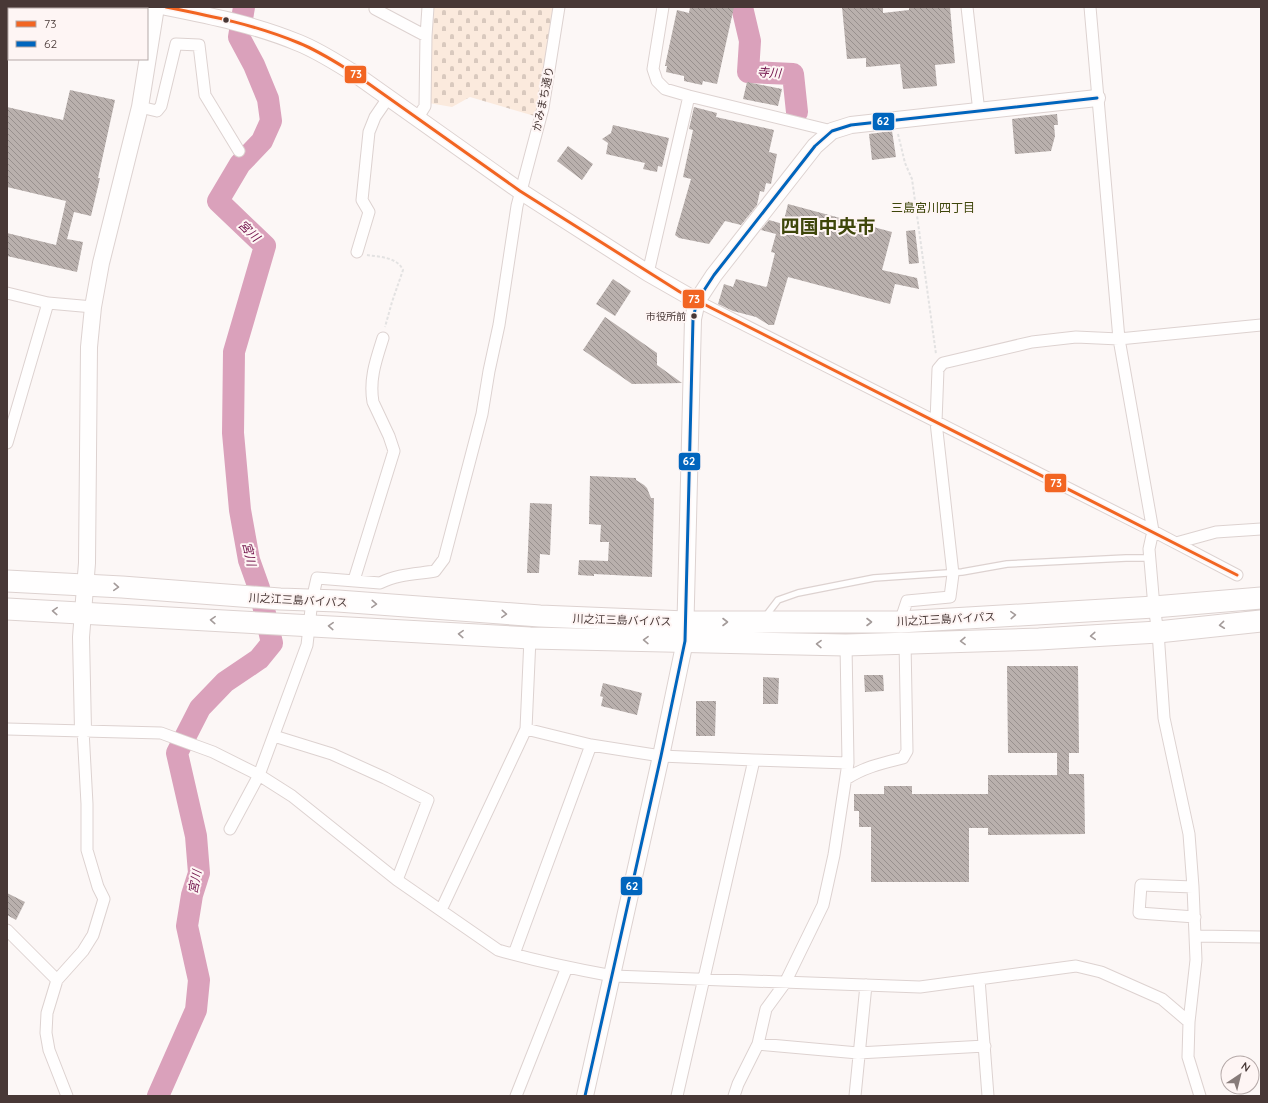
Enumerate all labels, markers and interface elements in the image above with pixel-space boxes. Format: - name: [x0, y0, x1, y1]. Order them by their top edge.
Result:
- legend: [8, 8, 148, 60]
- unlabelled marker: [221, 15, 231, 25]
- text: 73: [44, 16, 56, 31]
- text: 62: [44, 36, 57, 51]
- water label: 寺川: [757, 64, 783, 81]
- line badge: 73: [344, 65, 367, 84]
- street label: かみまち通り: [529, 65, 557, 133]
- text: 73: [350, 67, 362, 81]
- line badge: 62: [872, 112, 895, 131]
- text: 62: [877, 114, 889, 128]
- district label: 三島宮川四丁目: [891, 200, 975, 215]
- district label: 四国中央市: [780, 214, 876, 238]
- water label: 宮川: [235, 217, 265, 246]
- line badge: 73: [682, 289, 705, 309]
- text: 73: [688, 292, 700, 306]
- place label: 市役所前: [646, 310, 686, 323]
- marker: 市役所前: [689, 311, 699, 321]
- line badge: 62: [678, 452, 701, 471]
- text: 62: [683, 454, 695, 468]
- line badge: 73: [1044, 473, 1067, 493]
- text: 73: [1050, 476, 1062, 490]
- water label: 宮川: [239, 541, 260, 569]
- one-way arrow: [113, 582, 119, 591]
- street label: 川之江三島バイパス: [248, 590, 348, 610]
- one-way arrow: [371, 599, 377, 608]
- one-way arrow: [52, 607, 58, 616]
- one-way arrow: [501, 609, 507, 618]
- street label: 川之江三島バイパス: [896, 609, 996, 629]
- street label: 川之江三島バイパス: [572, 611, 672, 629]
- one-way arrow: [1010, 611, 1016, 620]
- one-way arrow: [210, 616, 216, 625]
- one-way arrow: [722, 618, 728, 626]
- one-way arrow: [866, 618, 872, 626]
- one-way arrow: [1219, 621, 1225, 630]
- one-way arrow: [328, 622, 334, 631]
- one-way arrow: [458, 629, 464, 638]
- one-way arrow: [1090, 631, 1096, 640]
- one-way arrow: [643, 636, 649, 645]
- one-way arrow: [960, 637, 966, 645]
- one-way arrow: [816, 640, 822, 648]
- water label: 宮川: [185, 867, 205, 895]
- line badge: 62: [620, 876, 643, 896]
- text: 62: [626, 879, 638, 893]
- north arrow: [1220, 1055, 1260, 1095]
- text: N: [1238, 1059, 1253, 1075]

